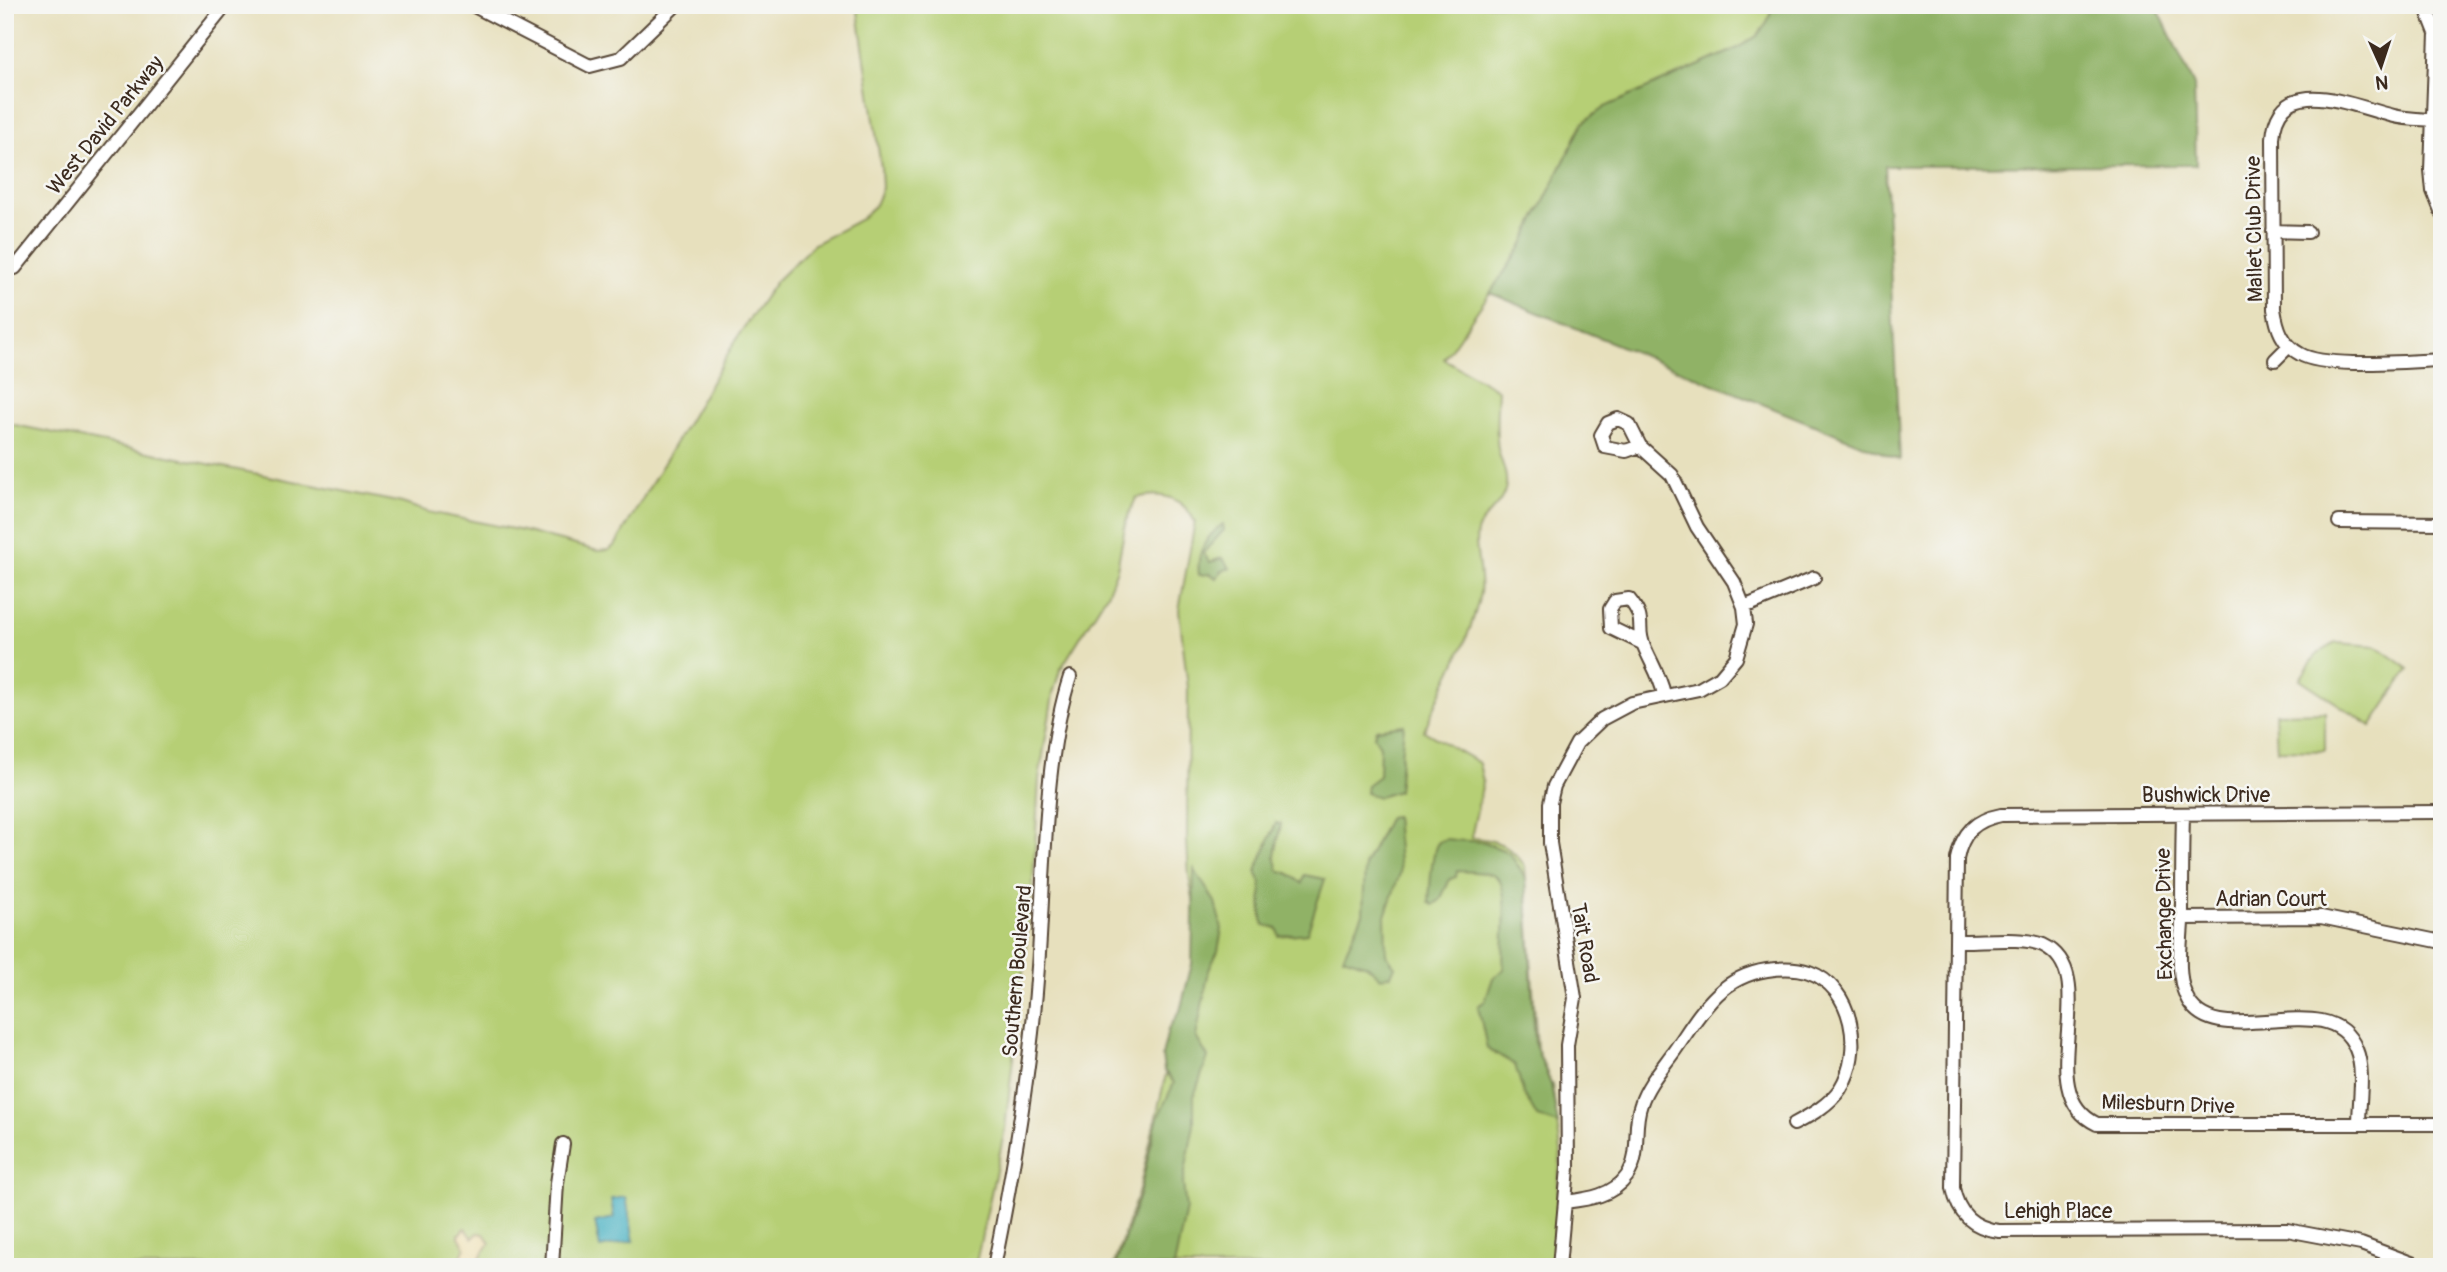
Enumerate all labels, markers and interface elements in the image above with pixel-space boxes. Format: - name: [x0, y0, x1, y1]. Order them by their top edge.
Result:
- north arrow: [2346, 32, 2416, 102]
- street label: West David Parkway: [41, 50, 170, 200]
- text: N: [2375, 70, 2389, 94]
- street label: Mallet Club Drive: [2240, 155, 2269, 302]
- street label: Bushwick Drive: [2142, 782, 2271, 809]
- street label: Exchange Drive: [2150, 847, 2179, 980]
- street label: Southern Boulevard: [997, 884, 1038, 1058]
- street label: Adrian Court: [2215, 886, 2327, 913]
- street label: Tait Road: [1564, 901, 1605, 985]
- street label: Milesburn Drive: [2101, 1089, 2236, 1120]
- street label: Lehigh Place: [2004, 1198, 2113, 1225]

